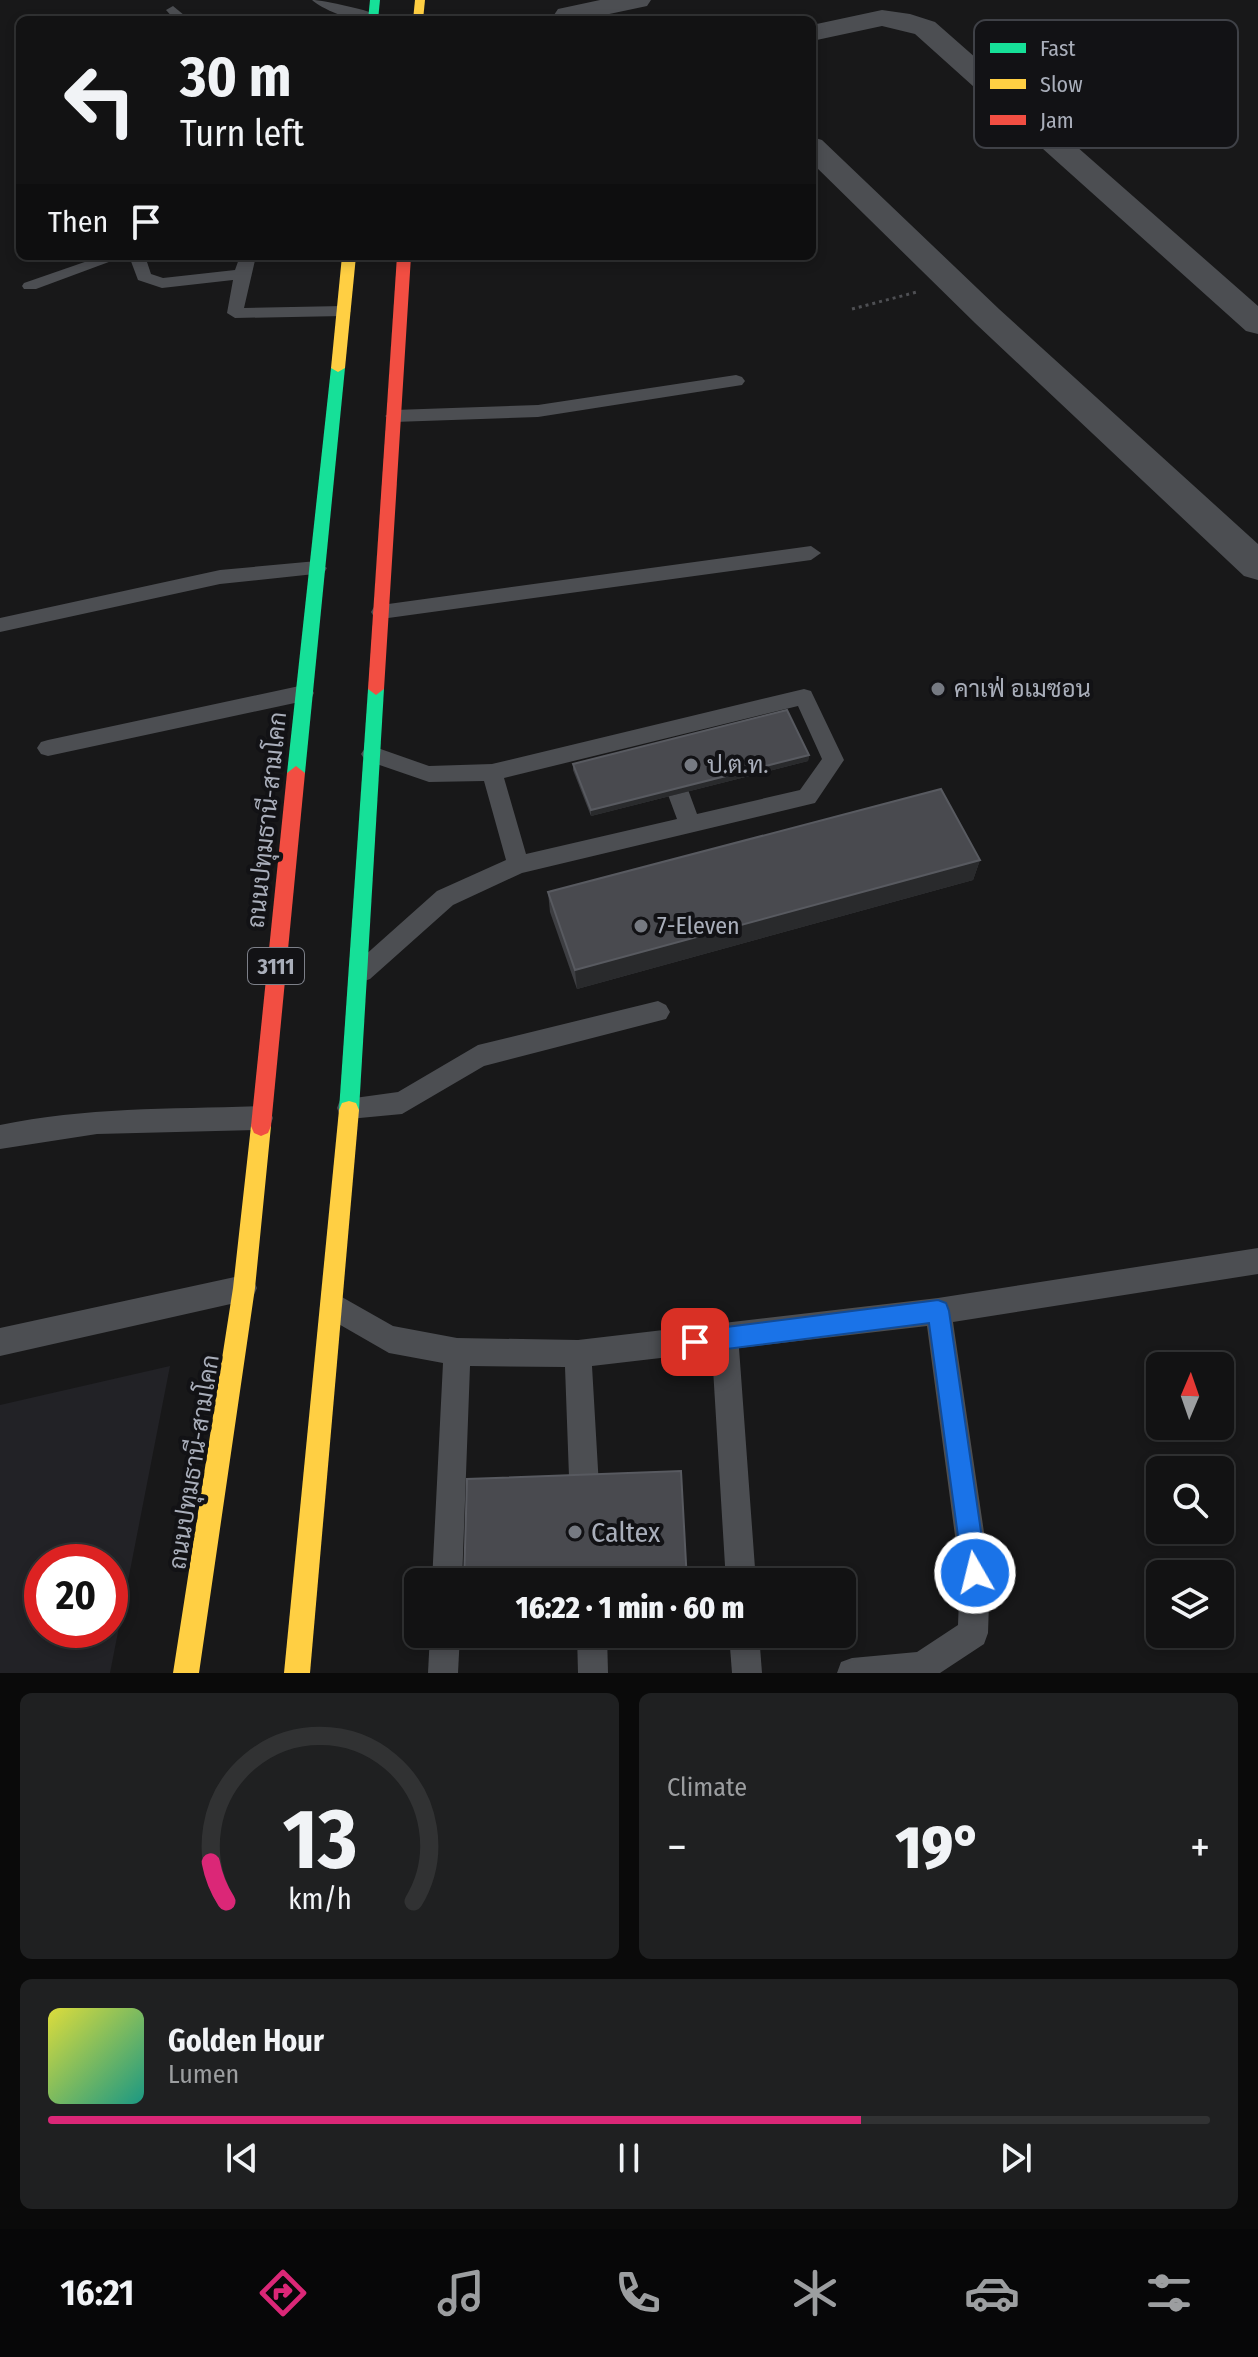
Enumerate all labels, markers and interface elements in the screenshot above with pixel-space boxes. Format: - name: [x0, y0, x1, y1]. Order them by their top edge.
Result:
- legend: [974, 20, 1238, 148]
- text: Fast: [1040, 35, 1076, 62]
- text: 30 m: [180, 44, 291, 111]
- icon: left: [48, 48, 152, 152]
- text: Slow: [1040, 71, 1083, 98]
- text: Jam: [1040, 107, 1074, 134]
- text: Turn left: [180, 112, 304, 156]
- icon: arrive: [124, 200, 168, 244]
- text: Then: [48, 204, 108, 240]
- place label: คาเฟ่ อเมซอน: [954, 675, 1091, 703]
- marker: คาเฟ่ อเมซอน: [929, 680, 947, 698]
- street label: ถนนปทุมธานี-สามโคก: [240, 710, 294, 930]
- place label: ป.ต.ท.: [707, 751, 768, 779]
- marker: ป.ต.ท.: [682, 756, 700, 774]
- place label: 7-Eleven: [657, 912, 740, 940]
- marker: 7-Eleven: [632, 917, 650, 935]
- road number: 3111: [248, 948, 304, 984]
- pin: [661, 1308, 729, 1376]
- icon: arrive: [673, 1320, 717, 1364]
- street label: ถนนปทุมธานี-สามโคก: [161, 1352, 227, 1572]
- north arrow: [1146, 1352, 1234, 1440]
- map controls: [1146, 1352, 1234, 1648]
- button: search: [1146, 1456, 1234, 1544]
- place label: Caltex: [591, 1516, 661, 1549]
- marker: Caltex: [566, 1523, 584, 1541]
- position arrow: [933, 1531, 1017, 1615]
- speed limit sign: 20: [24, 1544, 128, 1648]
- button: layers: [1146, 1560, 1234, 1648]
- text: 16:22 · 1 min · 60 m: [516, 1590, 744, 1626]
- text: Climate: [667, 1772, 747, 1803]
- text: 13: [282, 1790, 357, 1890]
- text: 19°: [896, 1812, 981, 1884]
- text: −: [667, 1821, 687, 1874]
- text: +: [1190, 1821, 1210, 1874]
- text: km/h: [288, 1882, 351, 1917]
- text: Golden Hour: [168, 2023, 324, 2059]
- text: Lumen: [168, 2059, 239, 2090]
- icon: previous: [220, 2136, 264, 2180]
- icon: pause: [607, 2136, 651, 2180]
- icon: next: [994, 2136, 1038, 2180]
- icon: directions: [255, 2265, 311, 2321]
- icon: music: [433, 2265, 489, 2321]
- icon: phone: [610, 2265, 666, 2321]
- icon: climate: [787, 2265, 843, 2321]
- icon: car: [964, 2265, 1020, 2321]
- icon: filters: [1141, 2265, 1197, 2321]
- text: 16:21: [61, 2271, 134, 2315]

